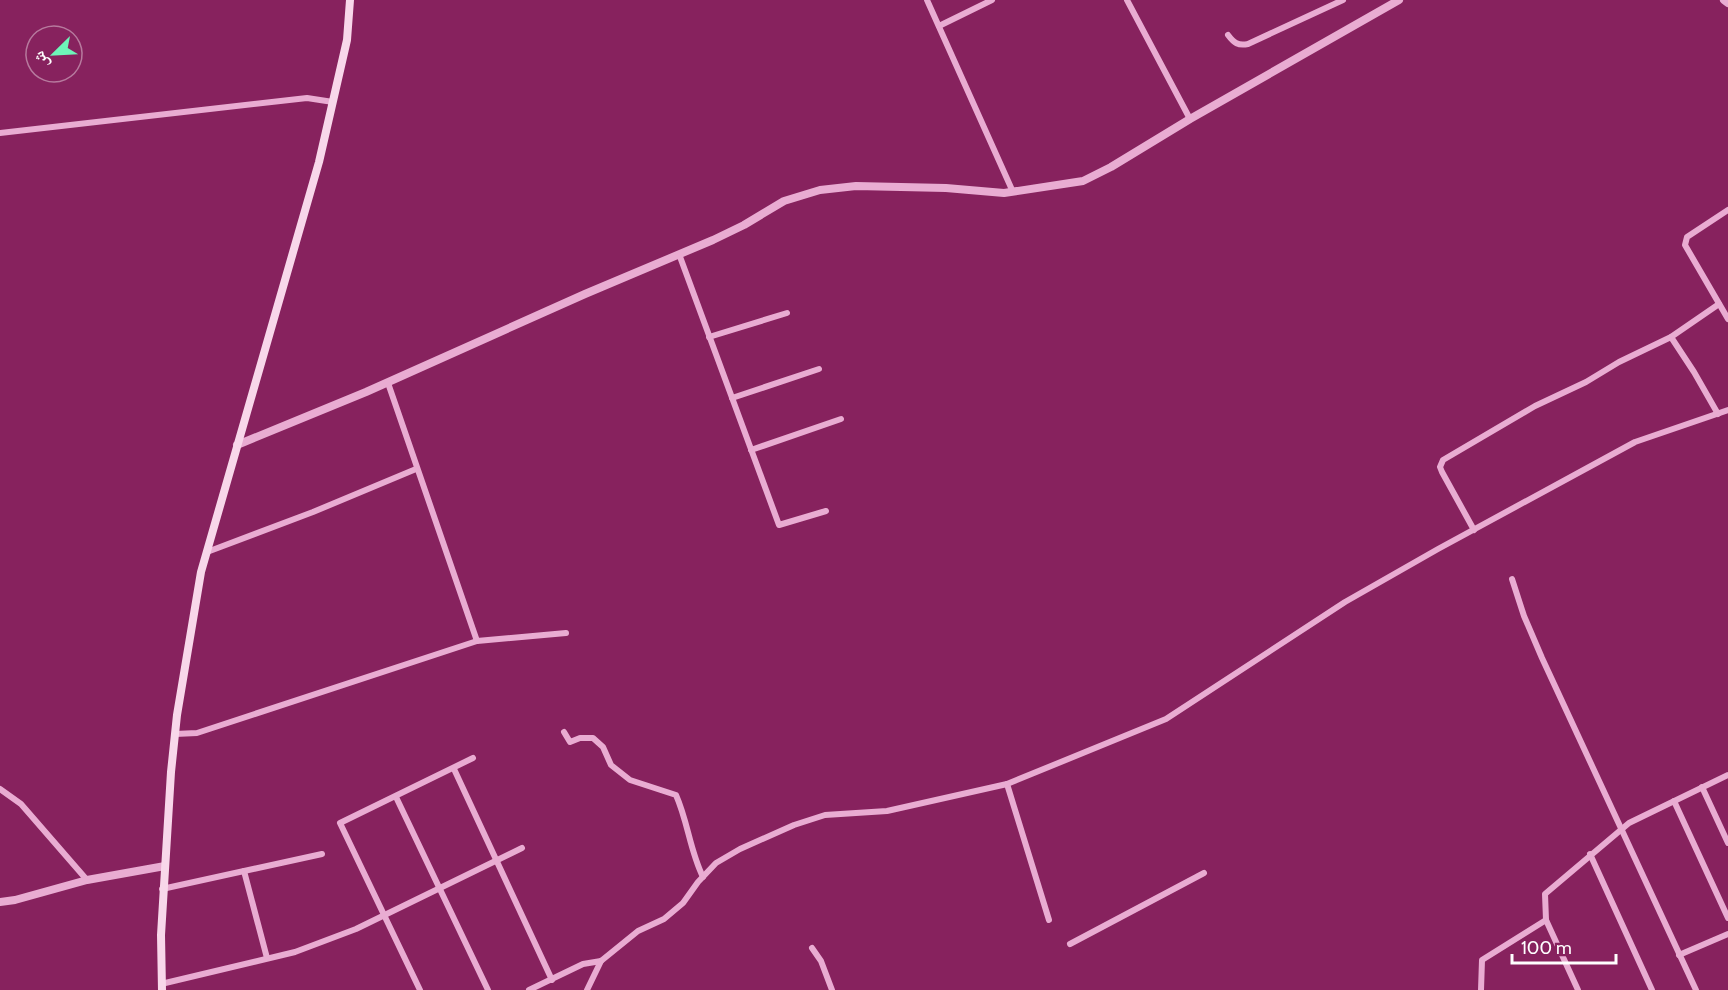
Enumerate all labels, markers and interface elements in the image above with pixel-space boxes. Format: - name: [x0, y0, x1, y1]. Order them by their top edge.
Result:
- north arrow: [24, 24, 84, 84]
- text: ش: [29, 48, 53, 72]
- scale bar: [1512, 927, 1616, 965]
- text: 100 m: [1521, 937, 1572, 959]

